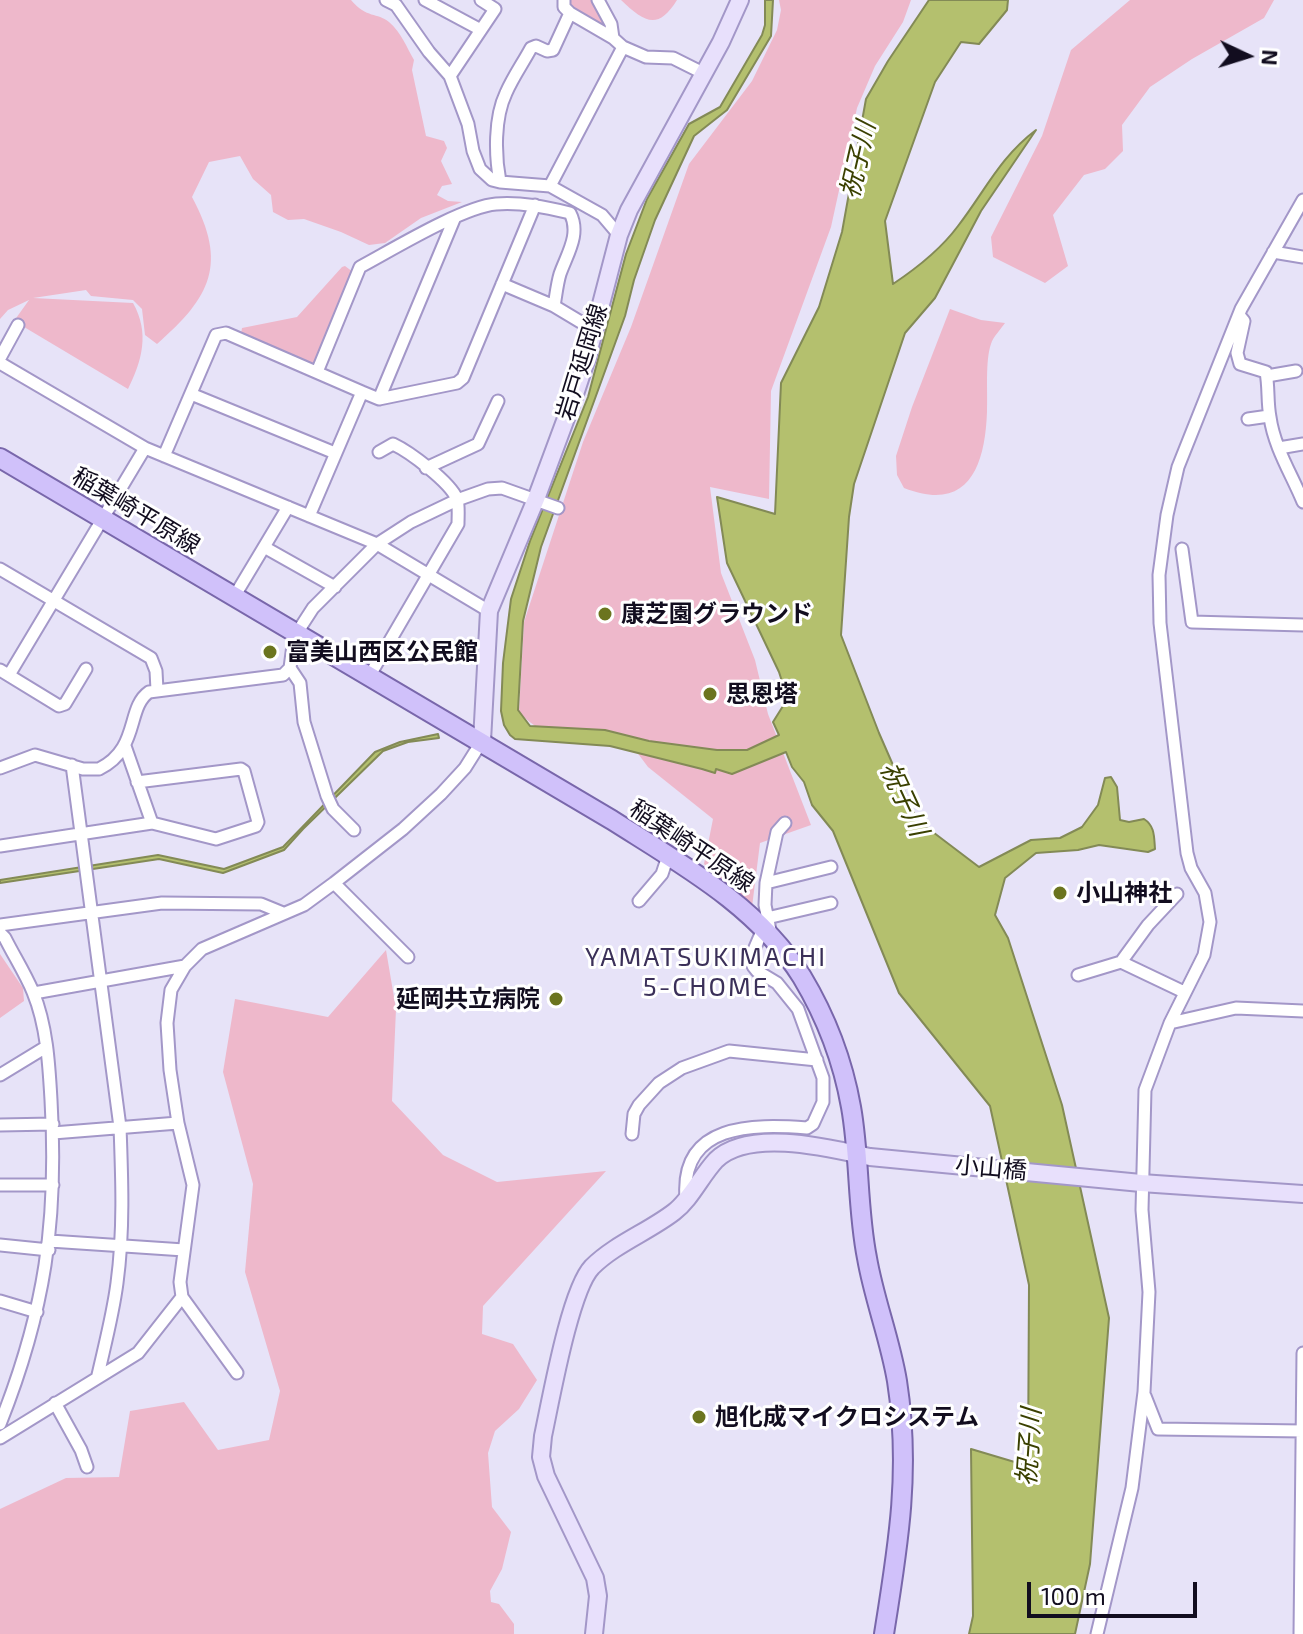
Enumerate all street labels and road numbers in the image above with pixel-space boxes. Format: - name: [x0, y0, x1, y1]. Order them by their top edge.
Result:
- street label: 岩戸延岡線: [551, 300, 613, 424]
- street label: 稲葉崎平原線: [67, 462, 205, 560]
- street label: 稲葉崎平原線: [624, 794, 760, 898]
- street label: 小山橋: [954, 1151, 1028, 1185]

